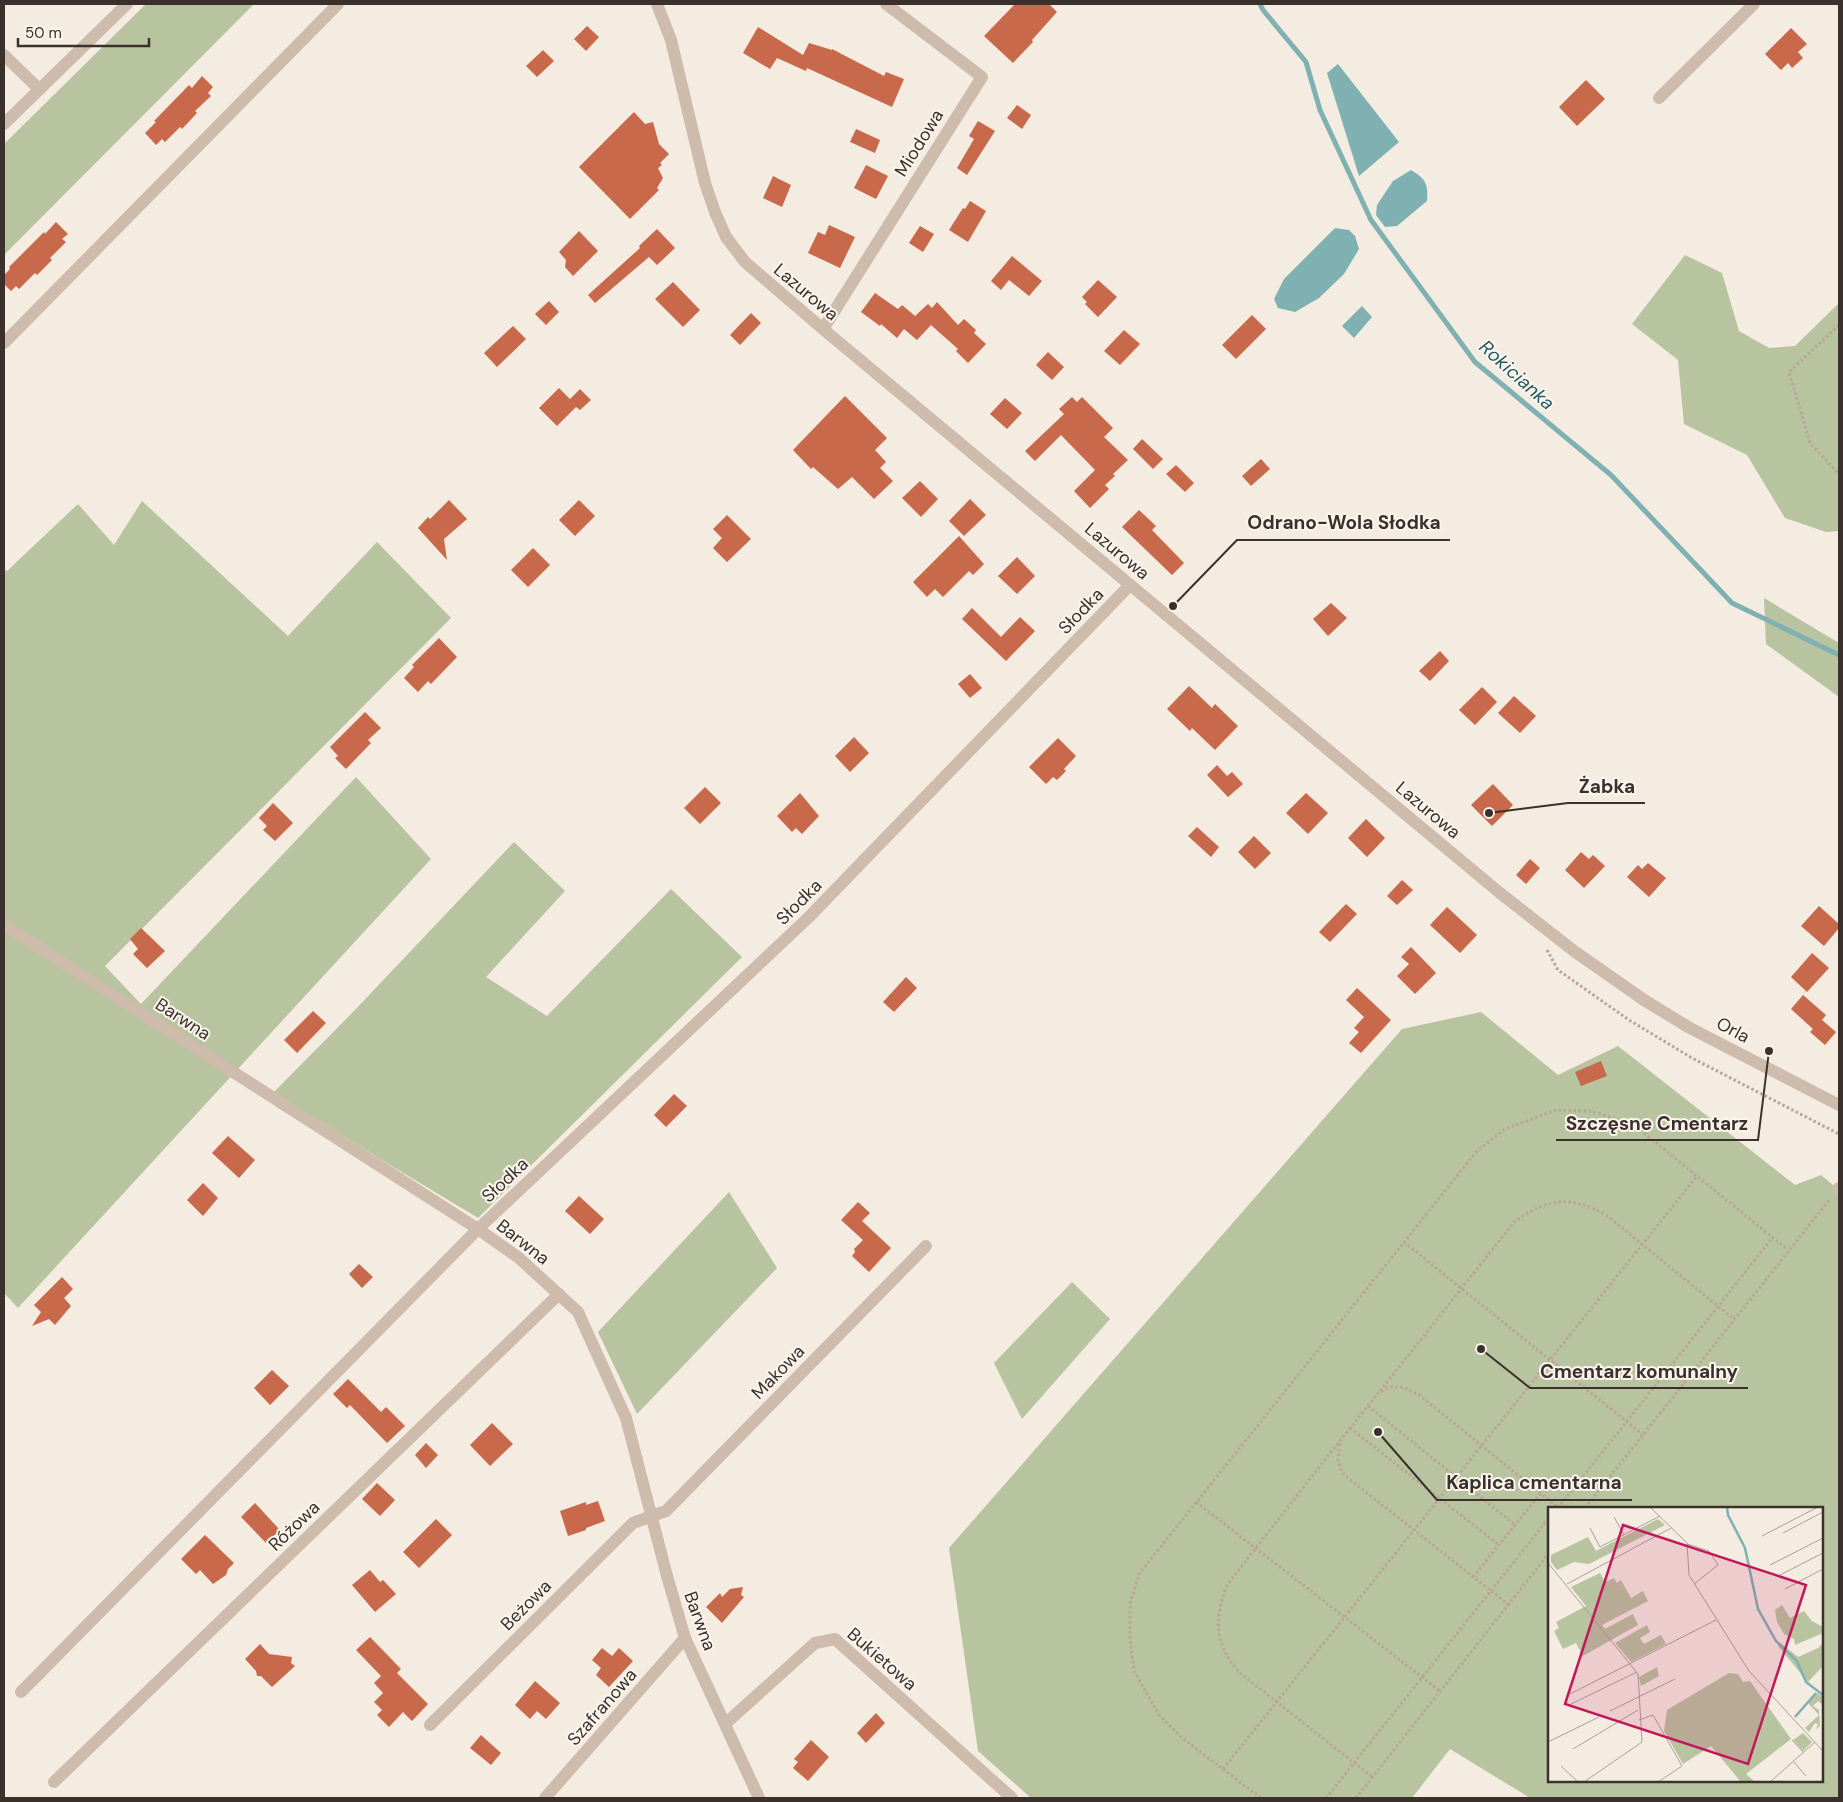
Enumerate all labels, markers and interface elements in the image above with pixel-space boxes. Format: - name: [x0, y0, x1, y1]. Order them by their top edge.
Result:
- scale bar: [18, 15, 149, 47]
- text: 50 m: [25, 23, 62, 43]
- street label: Miodowa: [889, 105, 949, 181]
- street label: Lazurowa: [769, 258, 843, 326]
- water label: Rokicianka: [1474, 334, 1560, 416]
- callout: Odrano-Wola Słodka: [1237, 506, 1450, 540]
- text: Odrano-Wola Słodka: [1247, 510, 1441, 535]
- street label: Lazurowa: [1080, 517, 1154, 585]
- street label: Słodka: [1053, 583, 1109, 639]
- callout: Żabka: [1568, 769, 1645, 803]
- text: Żabka: [1579, 774, 1635, 799]
- street label: Lazurowa: [1391, 776, 1465, 844]
- street label: Słodka: [771, 874, 827, 930]
- street label: Barwna: [151, 992, 215, 1046]
- street label: Orla: [1712, 1011, 1754, 1049]
- callout: Szczęsne Cmentarz: [1556, 1106, 1758, 1140]
- text: Szczęsne Cmentarz: [1566, 1111, 1748, 1136]
- street label: Słodka: [476, 1152, 534, 1208]
- street label: Barwna: [492, 1214, 554, 1270]
- street label: Makowa: [746, 1340, 810, 1404]
- callout: Cmentarz komunalny: [1530, 1354, 1748, 1388]
- text: Cmentarz komunalny: [1540, 1359, 1739, 1384]
- callout: Kaplica cmentarna: [1437, 1466, 1632, 1500]
- text: Kaplica cmentarna: [1446, 1470, 1622, 1495]
- street label: Różowa: [263, 1496, 325, 1556]
- inset map: [1548, 1507, 1823, 1782]
- street label: Beżowa: [495, 1574, 557, 1636]
- street label: Barwna: [678, 1588, 722, 1654]
- street label: Bukietowa: [842, 1622, 922, 1696]
- street label: Szafranowa: [562, 1663, 642, 1751]

